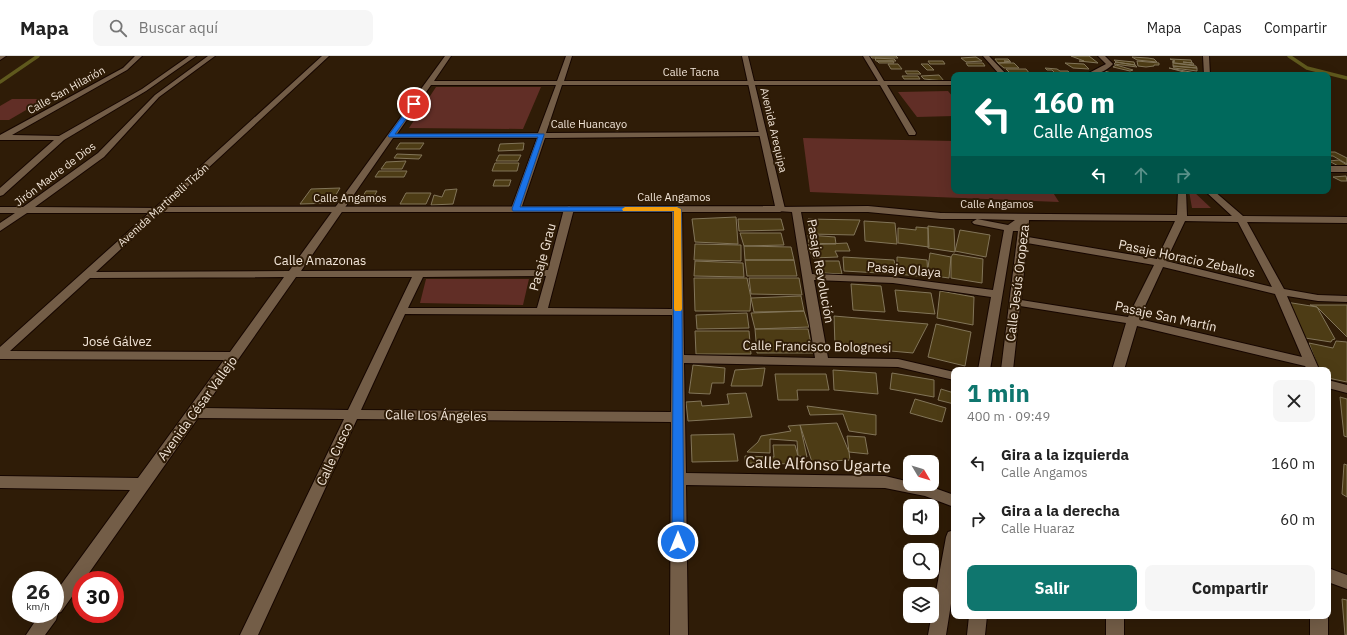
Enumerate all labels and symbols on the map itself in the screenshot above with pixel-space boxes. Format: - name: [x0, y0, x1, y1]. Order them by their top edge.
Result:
- street label: Calle San Hilarión: [25, 63, 107, 117]
- street label: Calle Tacna: [663, 65, 719, 79]
- street label: Avenida Arequipa: [757, 86, 791, 174]
- pin: [397, 87, 431, 121]
- street label: Calle Huancayo: [551, 117, 627, 131]
- street label: Jirón Madre de Dios: [12, 139, 98, 209]
- street label: Avenida Martinelli Tizón: [115, 160, 211, 250]
- street label: Calle Angamos: [637, 190, 711, 204]
- street label: Calle Angamos: [313, 191, 387, 205]
- street label: Calle Angamos: [960, 197, 1034, 211]
- street label: Pasaje Revolución: [803, 218, 838, 325]
- street label: Pasaje Grau: [525, 221, 560, 293]
- street label: Calle Jesús Oropeza: [1002, 223, 1033, 343]
- street label: Pasaje Horacio Zeballos: [1117, 236, 1257, 281]
- street label: Calle Amazonas: [274, 252, 366, 269]
- street label: Pasaje Olaya: [866, 258, 942, 281]
- street label: Pasaje San Martín: [1113, 297, 1218, 336]
- street label: José Gálvez: [82, 333, 152, 350]
- street label: Calle Francisco Bolognesi: [742, 337, 892, 356]
- street label: Avenida César Vallejo: [154, 353, 241, 464]
- street label: Calle Los Ángeles: [385, 406, 487, 425]
- street label: Calle Cusco: [312, 420, 356, 489]
- street label: Calle Alfonso Ugarte: [745, 451, 891, 477]
- north arrow: [903, 455, 939, 491]
- position arrow: [657, 521, 699, 563]
- speed limit sign: 30: [72, 571, 124, 623]

